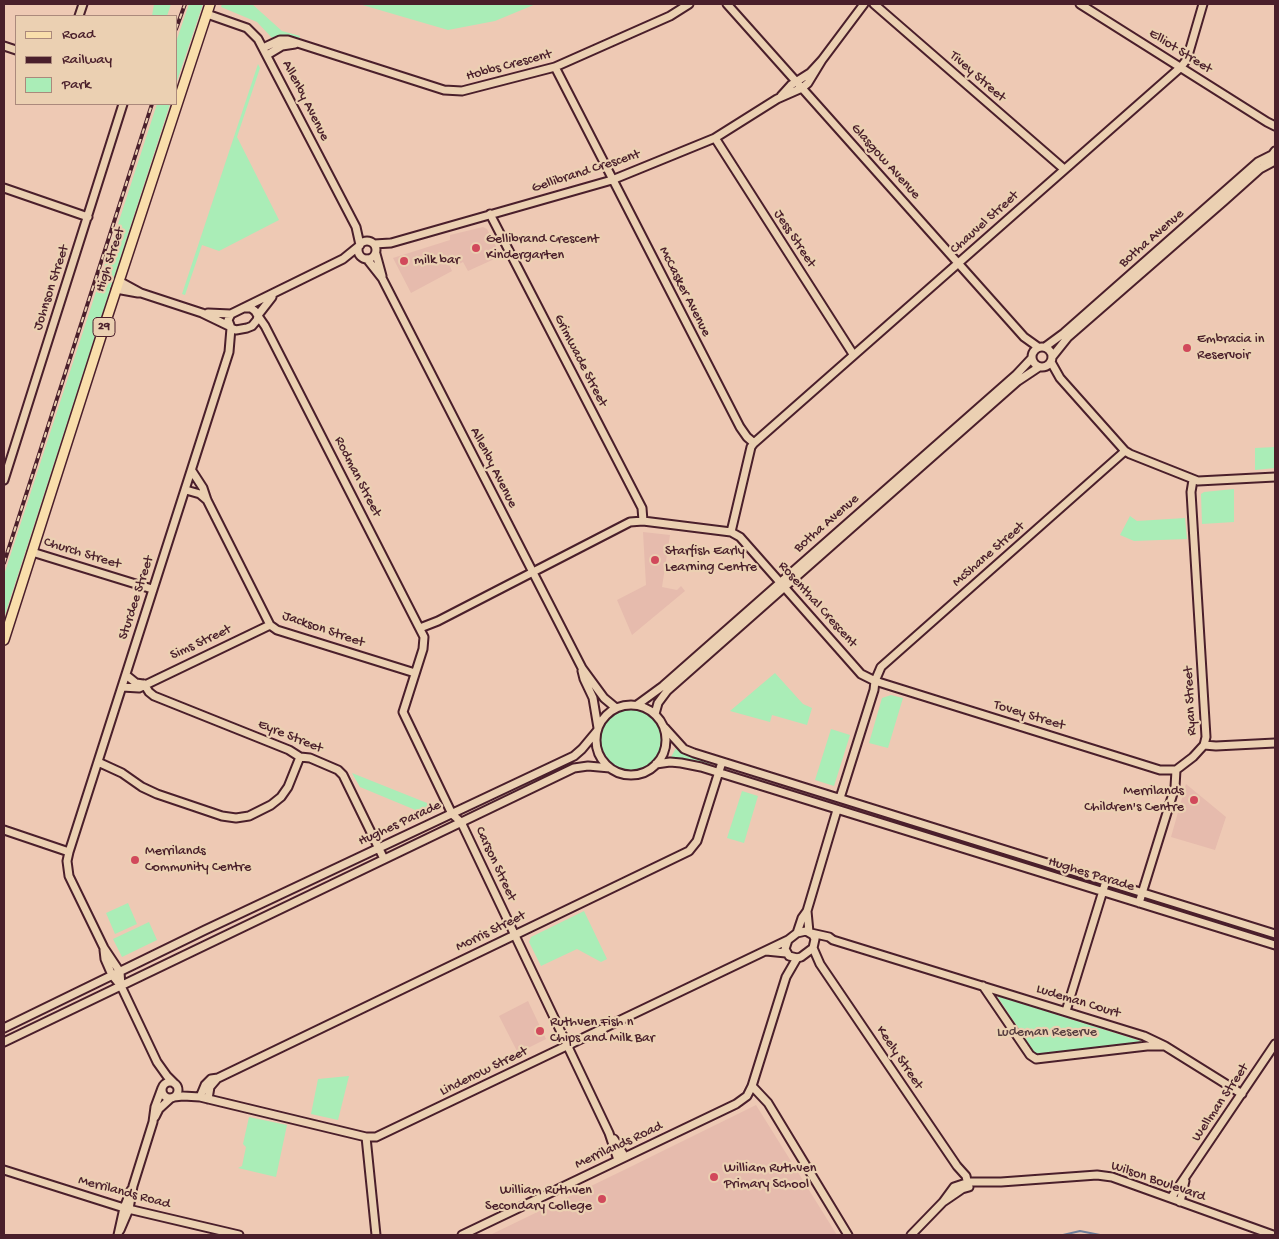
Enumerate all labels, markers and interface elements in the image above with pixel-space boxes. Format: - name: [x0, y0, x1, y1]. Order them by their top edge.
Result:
- legend: [15, 15, 178, 105]
- text: Road: [62, 26, 95, 44]
- street label: Elliot Street: [1145, 26, 1215, 78]
- street label: Hobbs Crescent: [464, 47, 554, 85]
- street label: Tivey Street: [945, 48, 1009, 106]
- text: Railway: [62, 51, 112, 69]
- street label: Allenby Avenue: [278, 58, 332, 144]
- text: Park: [62, 76, 91, 94]
- street label: Glasgow Avenue: [847, 121, 923, 203]
- street label: Gellibrand Crescent: [530, 147, 642, 197]
- street label: Chauvel Street: [947, 188, 1023, 258]
- street label: Botha Avenue: [1116, 206, 1188, 272]
- street label: Jess Street: [769, 207, 819, 271]
- street label: High Street: [93, 225, 129, 295]
- place label: Gellibrand Crescent Kindergarten: [486, 232, 599, 264]
- marker: Gellibrand Crescent Kindergarten: [470, 242, 482, 254]
- street label: Johnson Street: [30, 243, 74, 333]
- street label: McCasker Avenue: [654, 244, 714, 340]
- place label: milk bar: [414, 253, 460, 269]
- marker: milk bar: [398, 255, 410, 267]
- street label: Grimwade Street: [549, 312, 611, 410]
- road number: 29: [93, 318, 115, 337]
- place label: Embracia in Reservoir: [1197, 332, 1264, 364]
- marker: Embracia in Reservoir: [1181, 342, 1193, 354]
- street label: Allenby Avenue: [466, 425, 520, 511]
- street label: Rodman Street: [330, 434, 384, 520]
- street label: Botha Avenue: [791, 491, 863, 557]
- street label: McShane Street: [949, 519, 1029, 591]
- street label: Church Street: [42, 534, 122, 574]
- place label: Starfish Early Learning Centre: [665, 544, 757, 576]
- street label: Sturdee Street: [116, 554, 158, 642]
- marker: Starfish Early Learning Centre: [649, 554, 661, 566]
- street label: Rosenthal Crescent: [774, 558, 860, 652]
- street label: Jackson Street: [280, 608, 366, 652]
- street label: Sims Street: [168, 622, 234, 664]
- street label: Ryan Street: [1181, 666, 1201, 736]
- street label: Tovey Street: [991, 697, 1067, 735]
- street label: Eyre Street: [255, 716, 325, 758]
- place label: Merrilands Children's Centre: [1084, 784, 1184, 816]
- marker: Merrilands Children's Centre: [1188, 794, 1200, 806]
- street label: Hughes Parade: [356, 797, 444, 851]
- street label: Carson Street: [470, 824, 520, 904]
- place label: Merrilands Community Centre: [145, 844, 251, 876]
- marker: Merrilands Community Centre: [129, 854, 141, 866]
- street label: Hughes Parade: [1046, 854, 1136, 896]
- street label: Morris Street: [453, 908, 529, 956]
- street label: Ludeman Court: [1034, 981, 1122, 1023]
- place label: Ruthven Fish n Chips and Milk Bar: [550, 1015, 655, 1048]
- street label: Keely Street: [872, 1023, 926, 1093]
- marker: Ruthven Fish n Chips and Milk Bar: [534, 1025, 546, 1037]
- park label: Ludeman Reserve: [997, 1025, 1097, 1041]
- street label: Lindenow Street: [437, 1043, 531, 1101]
- street label: Wellman Street: [1189, 1061, 1253, 1145]
- street label: Merrilands Road: [573, 1118, 665, 1174]
- street label: Wilson Boulevard: [1109, 1158, 1207, 1206]
- place label: William Ruthven Primary School: [724, 1161, 816, 1194]
- marker: William Ruthven Primary School: [708, 1171, 720, 1183]
- street label: Merrilands Road: [76, 1173, 172, 1213]
- place label: William Ruthven Secondary College: [485, 1183, 592, 1216]
- marker: William Ruthven Secondary College: [596, 1193, 608, 1205]

